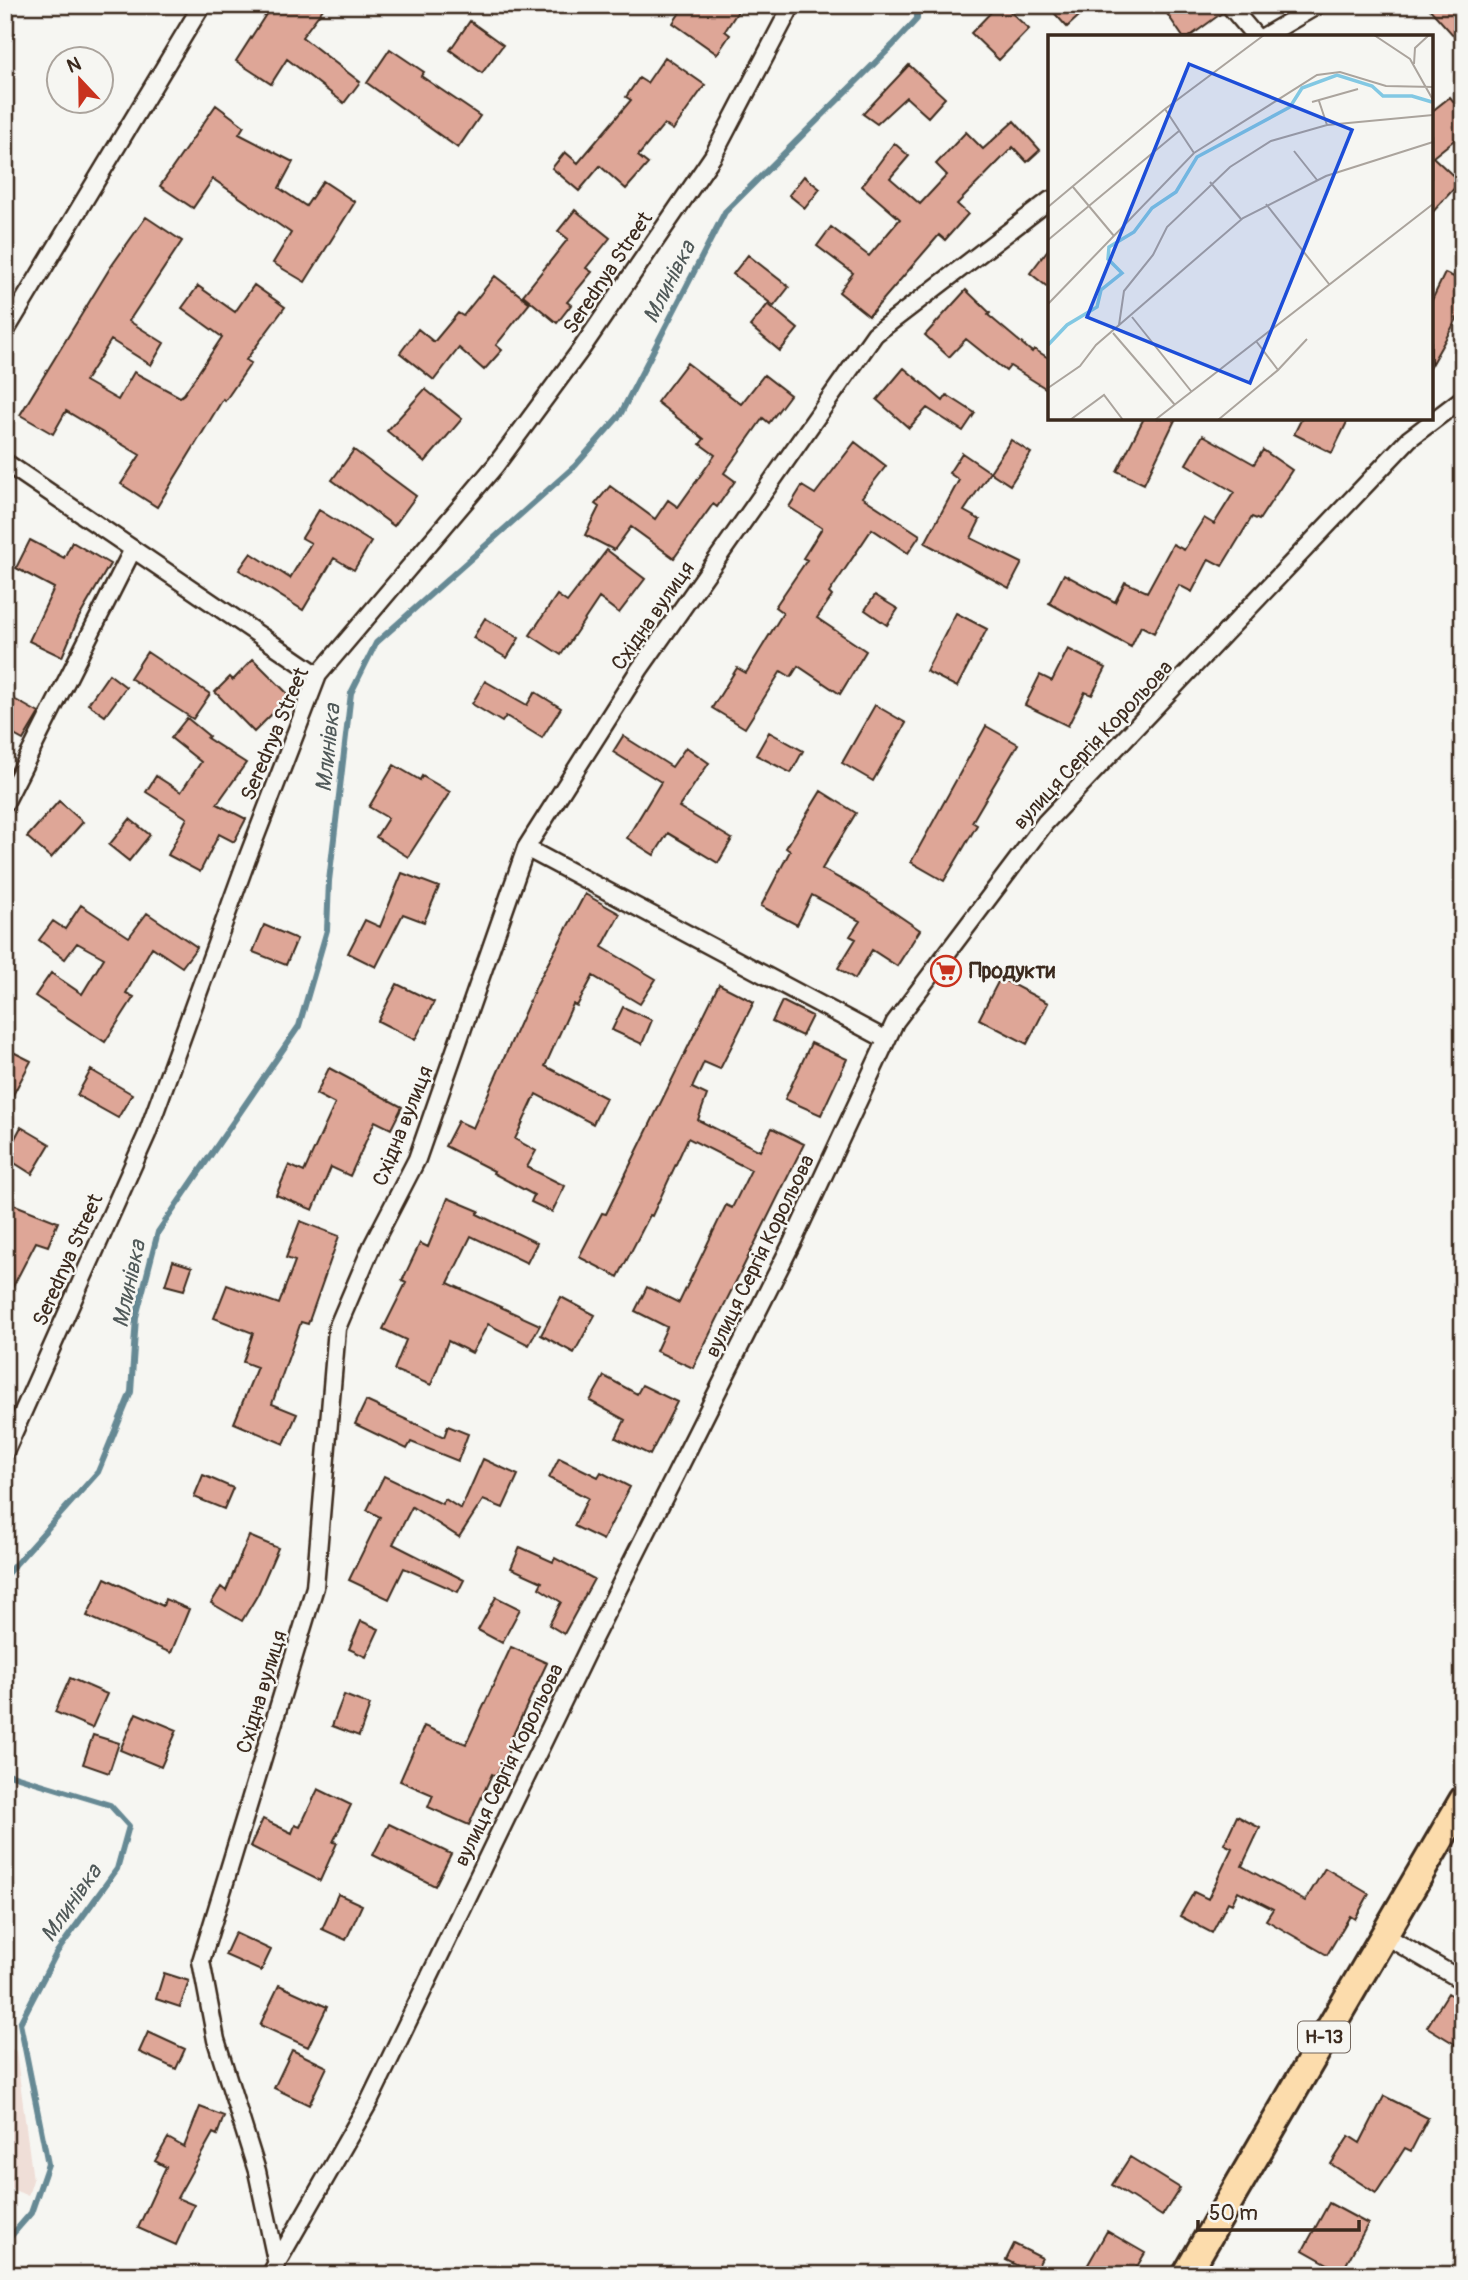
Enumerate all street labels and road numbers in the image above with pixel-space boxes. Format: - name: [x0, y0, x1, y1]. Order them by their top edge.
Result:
- street label: Serednya Street: [557, 206, 659, 339]
- street label: Східна вулиця: [605, 556, 701, 676]
- street label: вулиця Сергія Корольова: [1007, 654, 1179, 836]
- street label: Serednya Street: [235, 663, 315, 805]
- street label: Східна вулиця: [367, 1062, 439, 1190]
- street label: вулиця Сергія Корольова: [699, 1150, 821, 1362]
- street label: Serednya Street: [27, 1189, 109, 1330]
- street label: Східна вулиця: [230, 1627, 294, 1757]
- street label: вулиця Сергія Корольова: [448, 1659, 570, 1871]
- road number: Н-13: [1298, 2022, 1350, 2052]

